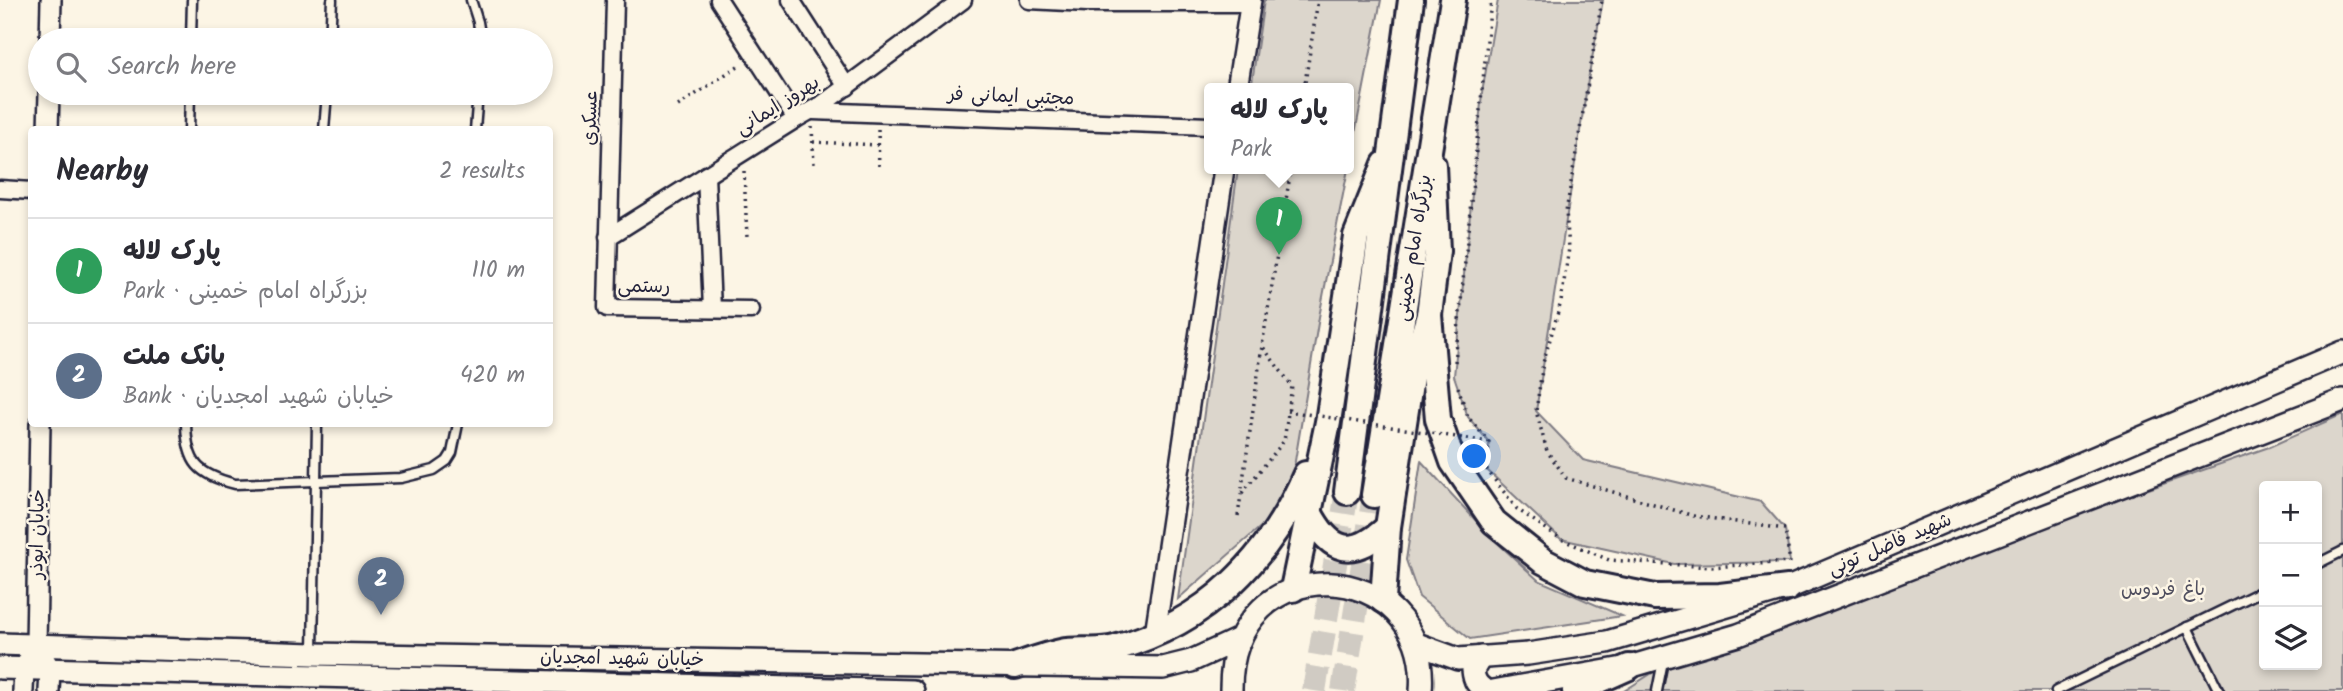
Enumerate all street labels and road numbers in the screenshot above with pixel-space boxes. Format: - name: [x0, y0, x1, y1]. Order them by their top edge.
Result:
- street label: بهروز ایمانی: [730, 68, 826, 144]
- street label: مجتبی ایمانی فر: [945, 80, 1075, 114]
- street label: عسکری: [575, 90, 607, 146]
- street label: بزرگراه امام خمینی: [1388, 172, 1440, 324]
- street label: رستمی: [617, 272, 671, 302]
- street label: خیابان ابوذر: [22, 489, 54, 581]
- street label: شهید فاضل تونی: [1823, 505, 1957, 585]
- street label: خیابان شهید امجدیان: [540, 643, 704, 675]

